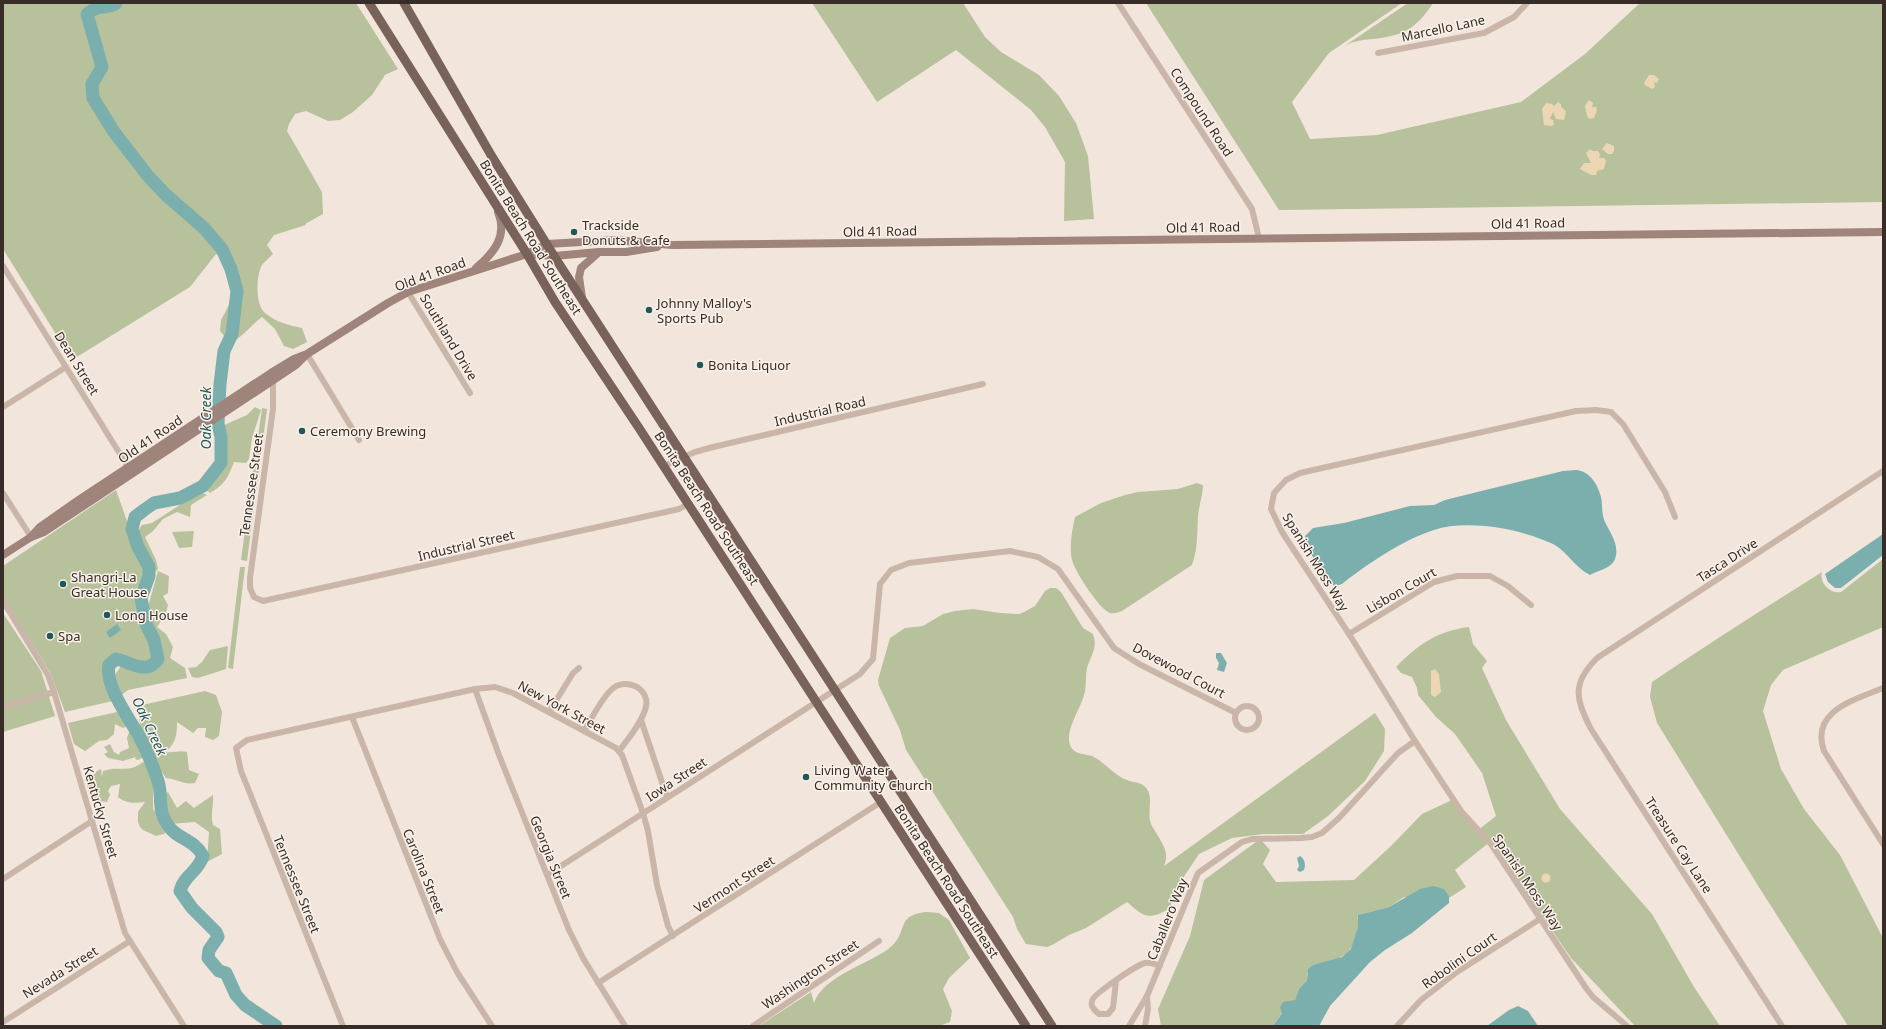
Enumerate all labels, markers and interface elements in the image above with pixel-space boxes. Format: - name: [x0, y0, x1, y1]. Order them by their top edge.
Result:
- street label: Marcello Lane: [1399, 10, 1487, 46]
- street label: Compound Road: [1166, 64, 1238, 160]
- street label: Bonita Beach Road Southeast: [476, 156, 586, 318]
- street label: Old 41 Road: [1491, 213, 1565, 233]
- place label: Trackside Donuts & Cafe: [582, 216, 670, 249]
- street label: Old 41 Road: [1166, 217, 1240, 237]
- street label: Old 41 Road: [843, 221, 917, 241]
- marker: Trackside Donuts & Cafe: [569, 227, 579, 237]
- street label: Old 41 Road: [392, 253, 468, 295]
- street label: Southland Drive: [416, 290, 482, 384]
- place label: Johnny Malloy's Sports Pub: [655, 294, 752, 327]
- marker: Johnny Malloy's Sports Pub: [644, 305, 654, 315]
- street label: Dean Street: [50, 328, 104, 398]
- place label: Bonita Liquor: [708, 356, 791, 374]
- marker: Bonita Liquor: [695, 360, 705, 370]
- water label: Oak Creek: [196, 385, 215, 450]
- street label: Industrial Road: [772, 392, 868, 430]
- street label: Old 41 Road: [114, 411, 186, 467]
- place label: Ceremony Brewing: [310, 422, 426, 440]
- marker: Ceremony Brewing: [297, 426, 307, 436]
- street label: Bonita Beach Road Southeast: [651, 428, 764, 589]
- street label: Tennessee Street: [235, 432, 267, 538]
- street label: Spanish Moss Way: [1279, 509, 1354, 615]
- street label: Industrial Street: [416, 525, 516, 565]
- street label: Tasca Drive: [1693, 534, 1761, 586]
- street label: Lisbon Court: [1363, 563, 1439, 617]
- place label: Shangri-La Great House: [71, 568, 147, 601]
- marker: Shangri-La Great House: [58, 579, 68, 589]
- place label: Long House: [115, 606, 188, 624]
- marker: Long House: [102, 610, 112, 620]
- place label: Spa: [58, 627, 80, 645]
- marker: Spa: [45, 631, 55, 641]
- street label: Dovewood Court: [1130, 638, 1229, 702]
- street label: New York Street: [515, 676, 609, 738]
- water label: Oak Creek: [128, 693, 172, 760]
- street label: Iowa Street: [642, 752, 710, 805]
- place label: Living Water Community Church: [814, 761, 932, 794]
- street label: Kentucky Street: [79, 764, 123, 861]
- marker: Living Water Community Church: [801, 772, 811, 782]
- street label: Treasure Cay Lane: [1641, 793, 1717, 897]
- street label: Bonita Beach Road Southeast: [891, 801, 1004, 962]
- street label: Georgia Street: [526, 813, 576, 902]
- street label: Carolina Street: [399, 826, 449, 916]
- street label: Spanish Moss Way: [1489, 830, 1567, 934]
- street label: Tennessee Street: [269, 832, 325, 936]
- street label: Vermont Street: [690, 851, 778, 917]
- street label: Caballero Way: [1142, 875, 1192, 963]
- street label: Robolini Court: [1418, 927, 1500, 992]
- street label: Washington Street: [758, 935, 862, 1013]
- street label: Nevada Street: [19, 941, 101, 1002]

